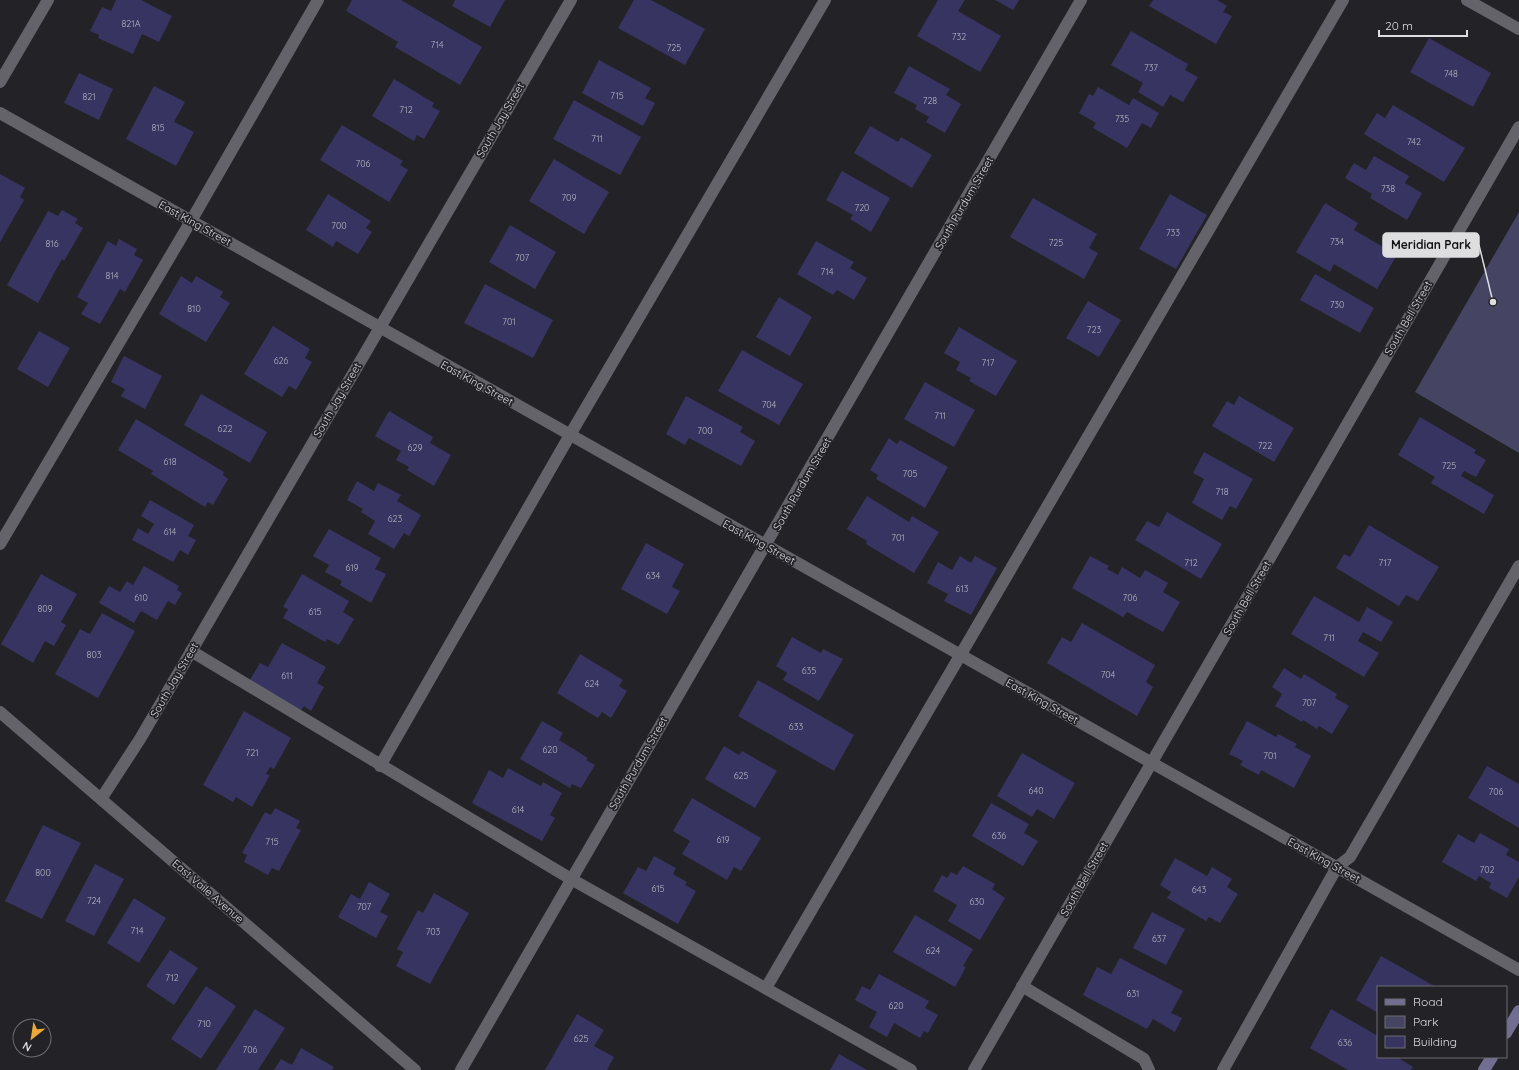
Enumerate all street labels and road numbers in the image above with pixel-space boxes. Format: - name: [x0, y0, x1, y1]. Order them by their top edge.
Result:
- street label: South Jay Street: [473, 80, 527, 160]
- street label: South Purdum Street: [932, 154, 996, 252]
- street label: East King Street: [156, 197, 234, 249]
- street label: South Bell Street: [1381, 278, 1435, 358]
- street label: East King Street: [438, 357, 516, 409]
- street label: South Jay Street: [310, 360, 364, 440]
- street label: South Purdum Street: [770, 435, 834, 533]
- street label: East King Street: [720, 516, 798, 568]
- street label: South Bell Street: [1220, 558, 1274, 638]
- street label: South Jay Street: [147, 640, 201, 720]
- street label: East King Street: [1003, 675, 1081, 727]
- street label: South Purdum Street: [606, 714, 670, 812]
- street label: East King Street: [1285, 834, 1363, 886]
- street label: South Bell Street: [1057, 839, 1111, 919]
- street label: East Vaile Avenue: [169, 856, 247, 926]

